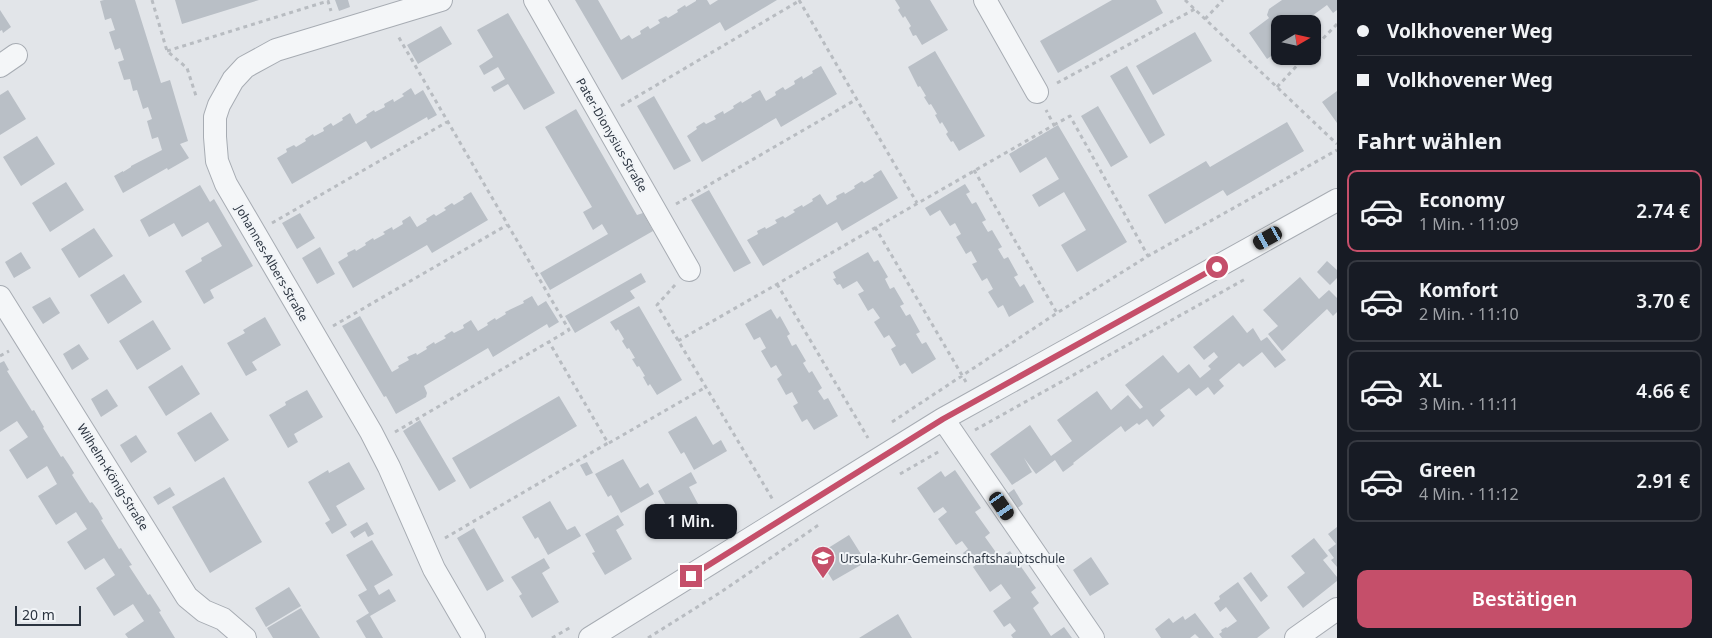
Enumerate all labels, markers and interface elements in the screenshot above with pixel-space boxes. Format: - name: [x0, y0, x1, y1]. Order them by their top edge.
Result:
- north arrow: [1271, 15, 1321, 65]
- map controls: [1271, 15, 1321, 65]
- text: Volkhovener Weg: [1387, 18, 1553, 44]
- text: Volkhovener Weg: [1387, 67, 1553, 93]
- street label: Pater-Dionysius-Straße: [572, 75, 652, 195]
- text: Fahrt wählen: [1357, 125, 1502, 155]
- text: Economy: [1419, 187, 1505, 213]
- icon: car: [1359, 189, 1404, 234]
- text: 2.74 €: [1636, 198, 1690, 224]
- street label: Johannes-Albers-Straße: [231, 201, 312, 325]
- text: 1 Min. · 11:09: [1419, 213, 1519, 235]
- car: [1251, 224, 1284, 252]
- route start: [1206, 256, 1228, 278]
- text: Komfort: [1419, 277, 1498, 303]
- icon: car: [1359, 279, 1404, 324]
- text: 3.70 €: [1636, 288, 1690, 314]
- text: 2 Min. · 11:10: [1419, 303, 1519, 325]
- text: XL: [1419, 367, 1442, 393]
- icon: car: [1359, 369, 1404, 414]
- text: 4.66 €: [1636, 378, 1690, 404]
- text: 3 Min. · 11:11: [1419, 393, 1519, 415]
- street label: Wilhelm-König-Straße: [73, 420, 153, 534]
- text: Green: [1419, 457, 1476, 483]
- icon: car: [1359, 459, 1404, 504]
- text: 2.91 €: [1636, 468, 1690, 494]
- text: 4 Min. · 11:12: [1419, 483, 1519, 505]
- car: [987, 489, 1016, 523]
- callout: 1 Min.: [645, 504, 737, 538]
- text: 1 Min.: [667, 510, 715, 532]
- school or university icon: Ursula-Kuhr-Gemeinschaftshauptschule: [810, 545, 836, 579]
- place label: Ursula-Kuhr-Gemeinschaftshauptschule: [840, 550, 1065, 567]
- route end: [680, 565, 702, 587]
- button: Bestätigen: [1357, 570, 1692, 628]
- scale bar: [15, 603, 81, 626]
- text: 20 m: [22, 605, 55, 624]

